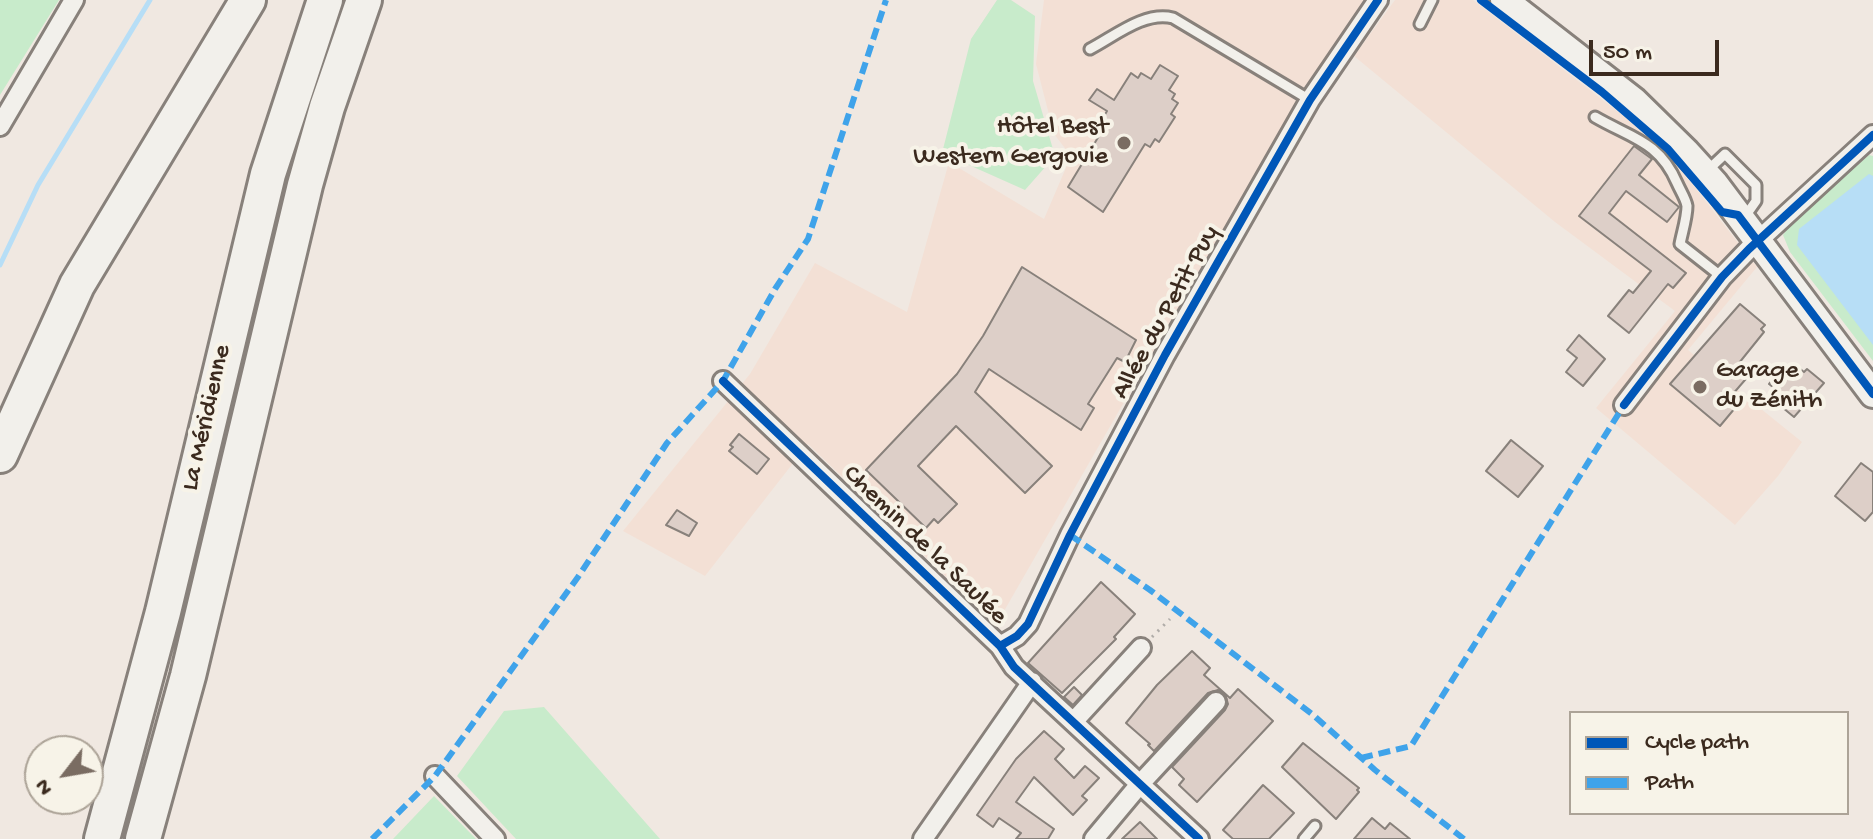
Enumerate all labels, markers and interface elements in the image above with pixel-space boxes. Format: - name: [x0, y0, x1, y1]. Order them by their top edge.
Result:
- scale bar: [1593, 24, 1723, 74]
- text: 50 m: [1603, 39, 1652, 68]
- place label: Hôtel Best Western Gergovie: [913, 112, 1108, 174]
- marker: Hôtel Best Western Gergovie: [1115, 134, 1133, 152]
- street label: Allée du Petit Puy: [1106, 221, 1228, 405]
- street label: La Méridienne: [176, 342, 240, 494]
- place label: Garage du Zénith: [1716, 356, 1822, 418]
- marker: Garage du Zénith: [1691, 378, 1709, 396]
- street label: Chemin de la Saulée: [835, 460, 1013, 632]
- legend: [1569, 711, 1849, 815]
- text: Cycle path: [1645, 729, 1749, 758]
- north arrow: [24, 735, 104, 815]
- text: Path: [1645, 769, 1694, 798]
- text: N: [30, 773, 60, 799]

